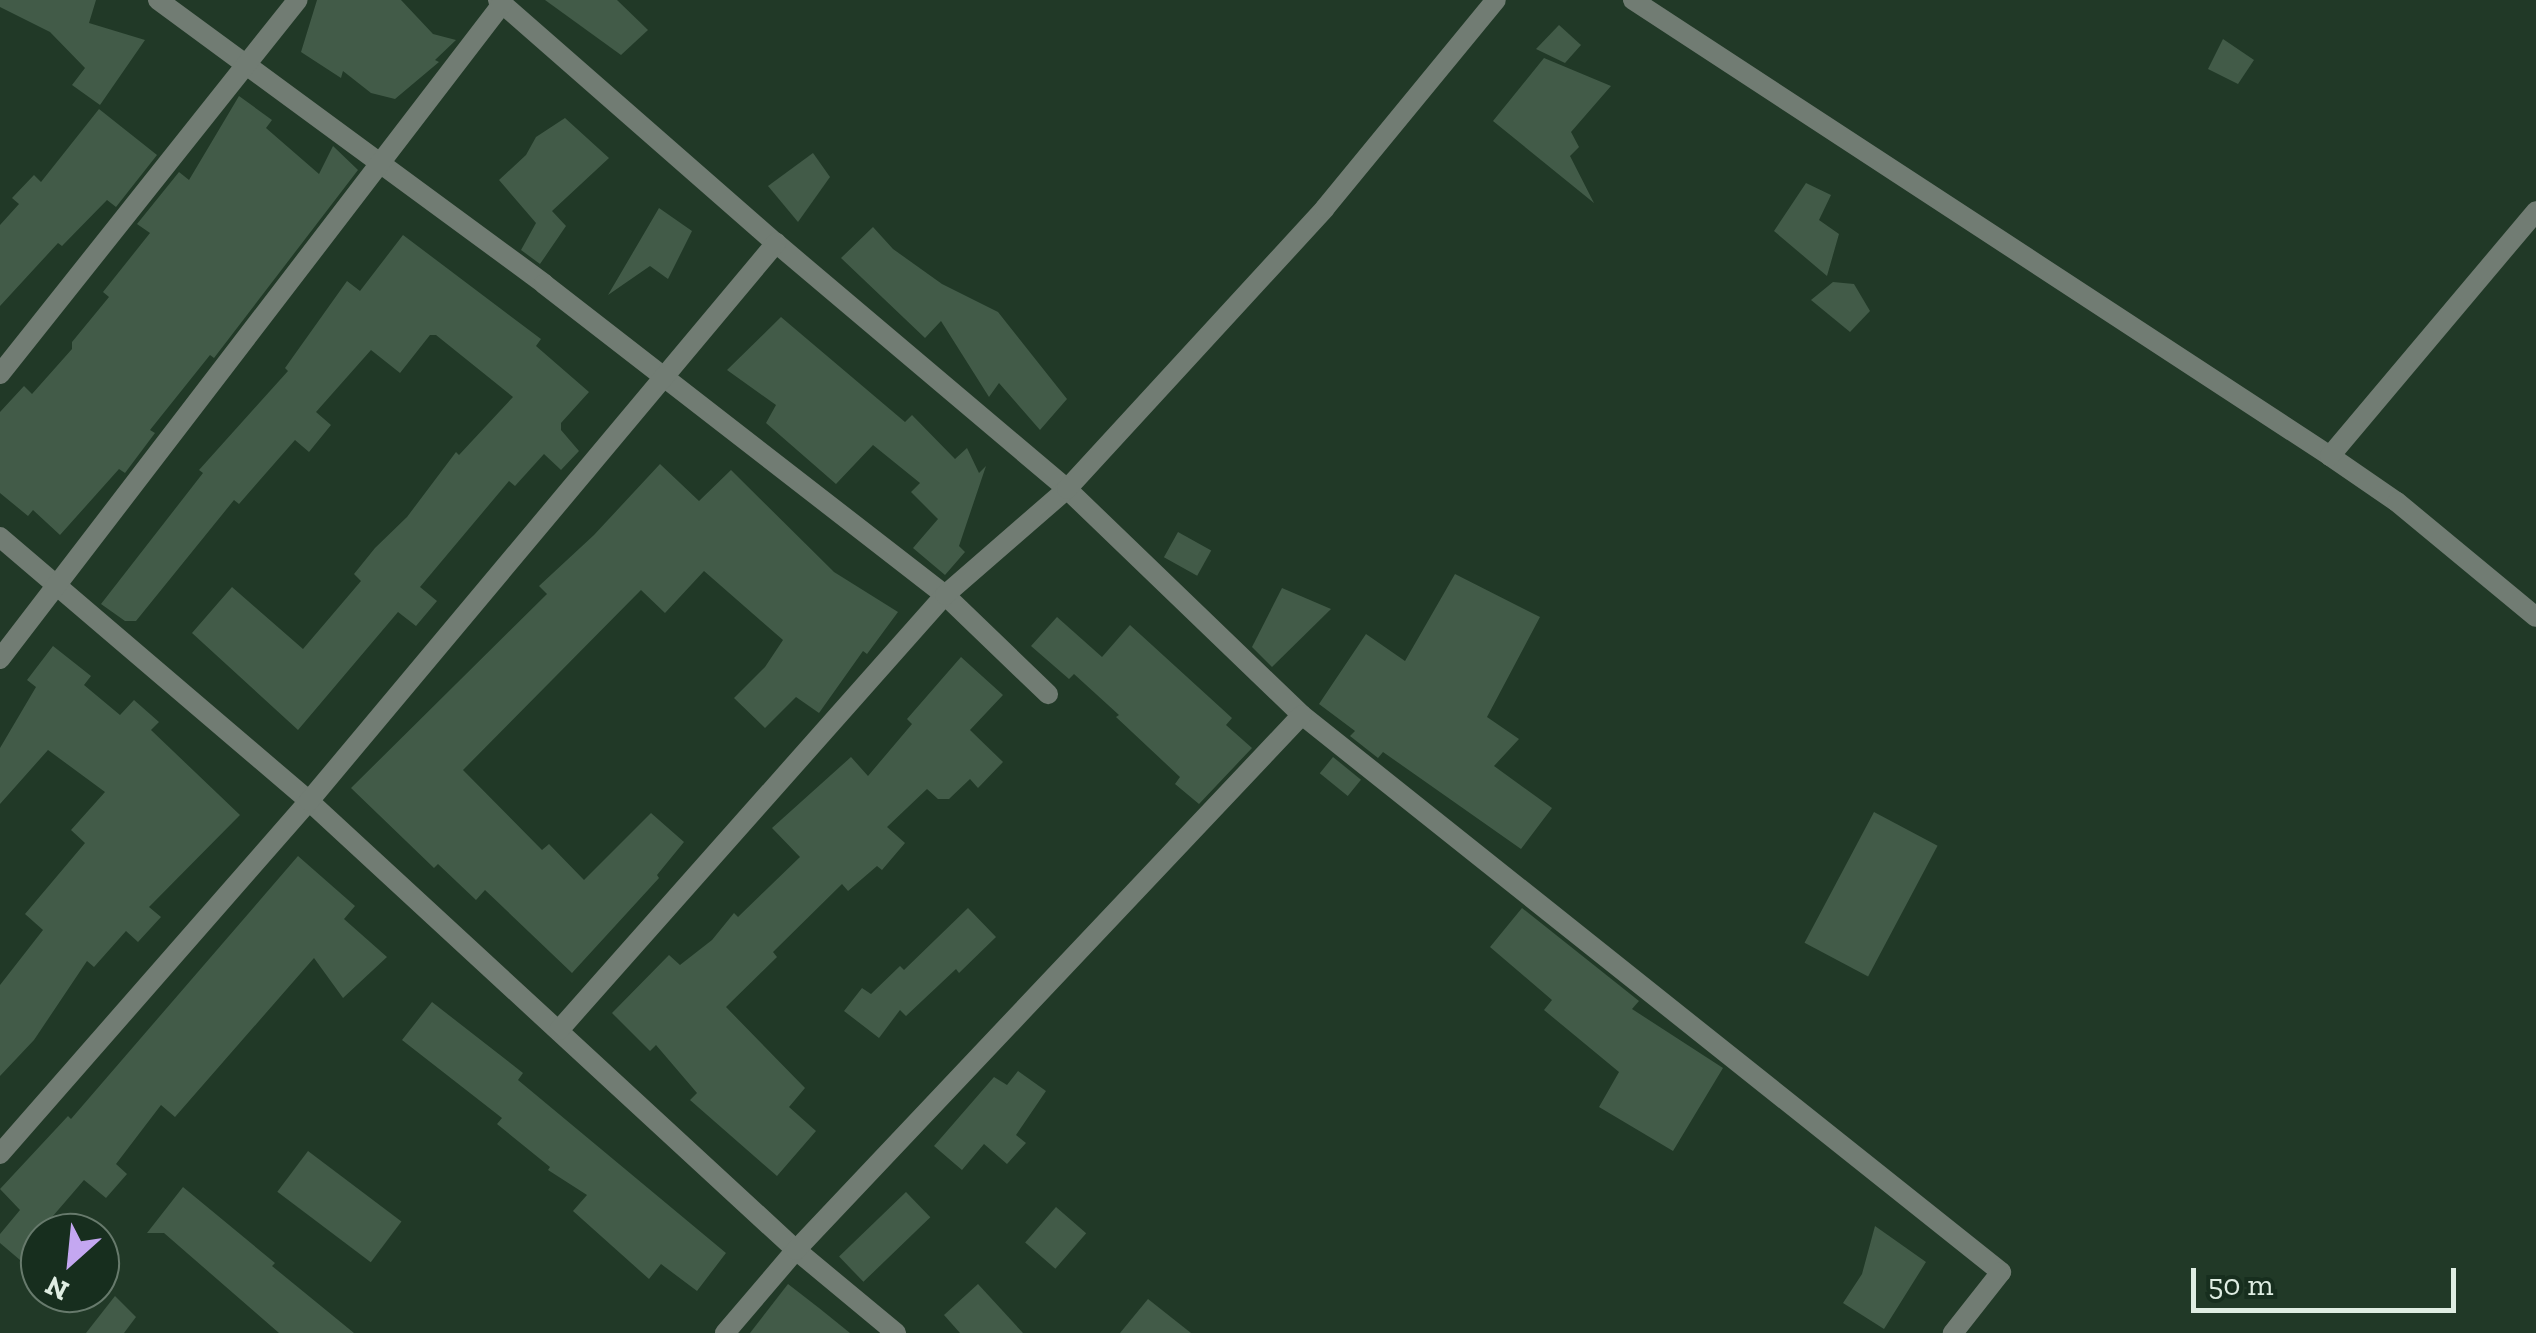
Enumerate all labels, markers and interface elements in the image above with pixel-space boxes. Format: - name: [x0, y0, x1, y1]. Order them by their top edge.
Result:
- north arrow: [20, 1213, 120, 1313]
- scale bar: [2196, 1248, 2461, 1310]
- text: 50 m: [2208, 1267, 2273, 1303]
- text: N: [40, 1269, 74, 1308]

